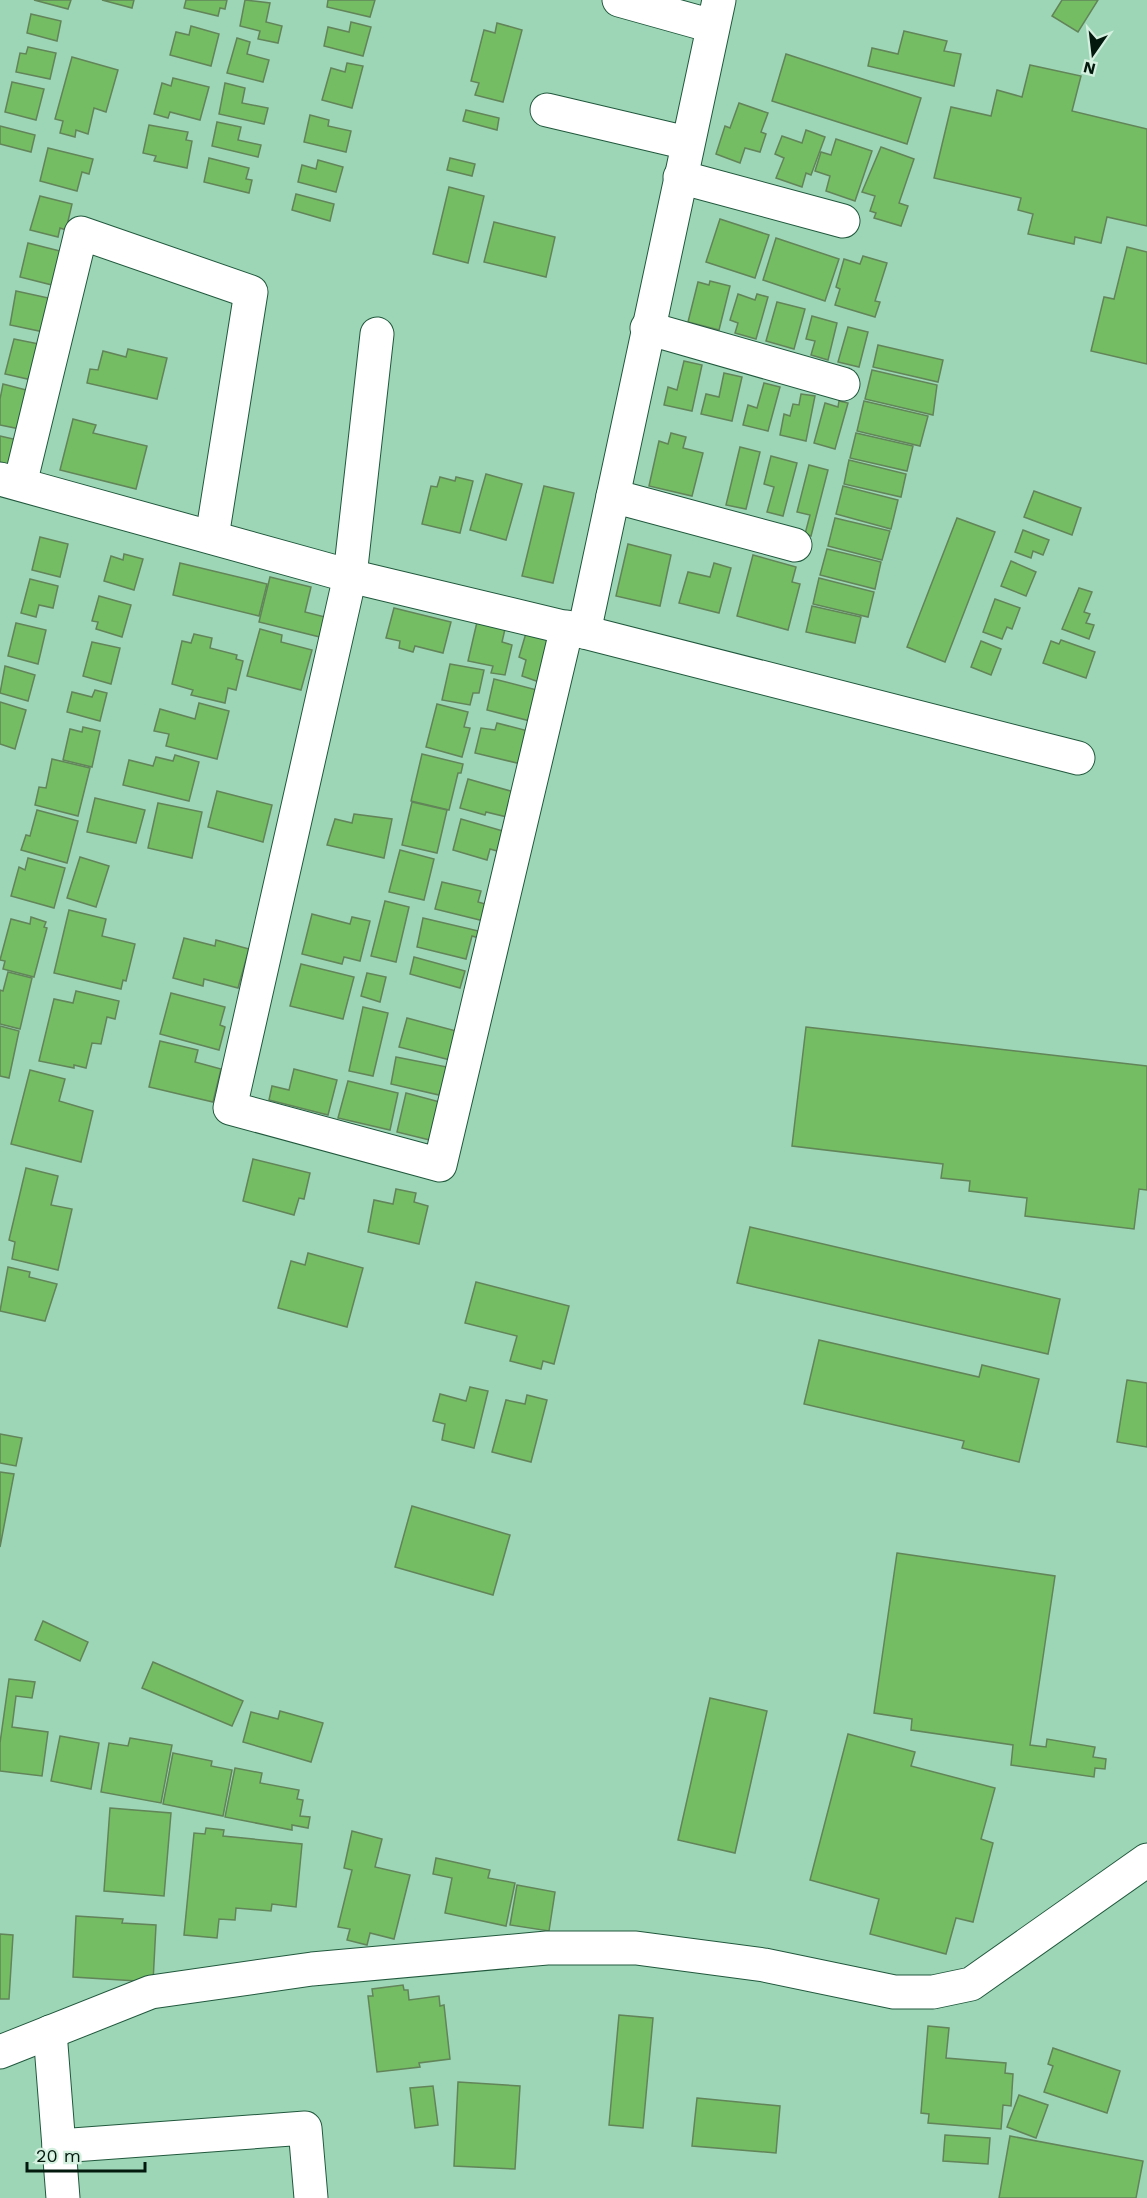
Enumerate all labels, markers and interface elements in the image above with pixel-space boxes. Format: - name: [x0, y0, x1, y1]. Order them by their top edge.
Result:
- north arrow: [1063, 24, 1123, 84]
- text: N: [1081, 57, 1098, 79]
- scale bar: [27, 2135, 146, 2173]
- text: 20 m: [36, 2145, 81, 2166]

